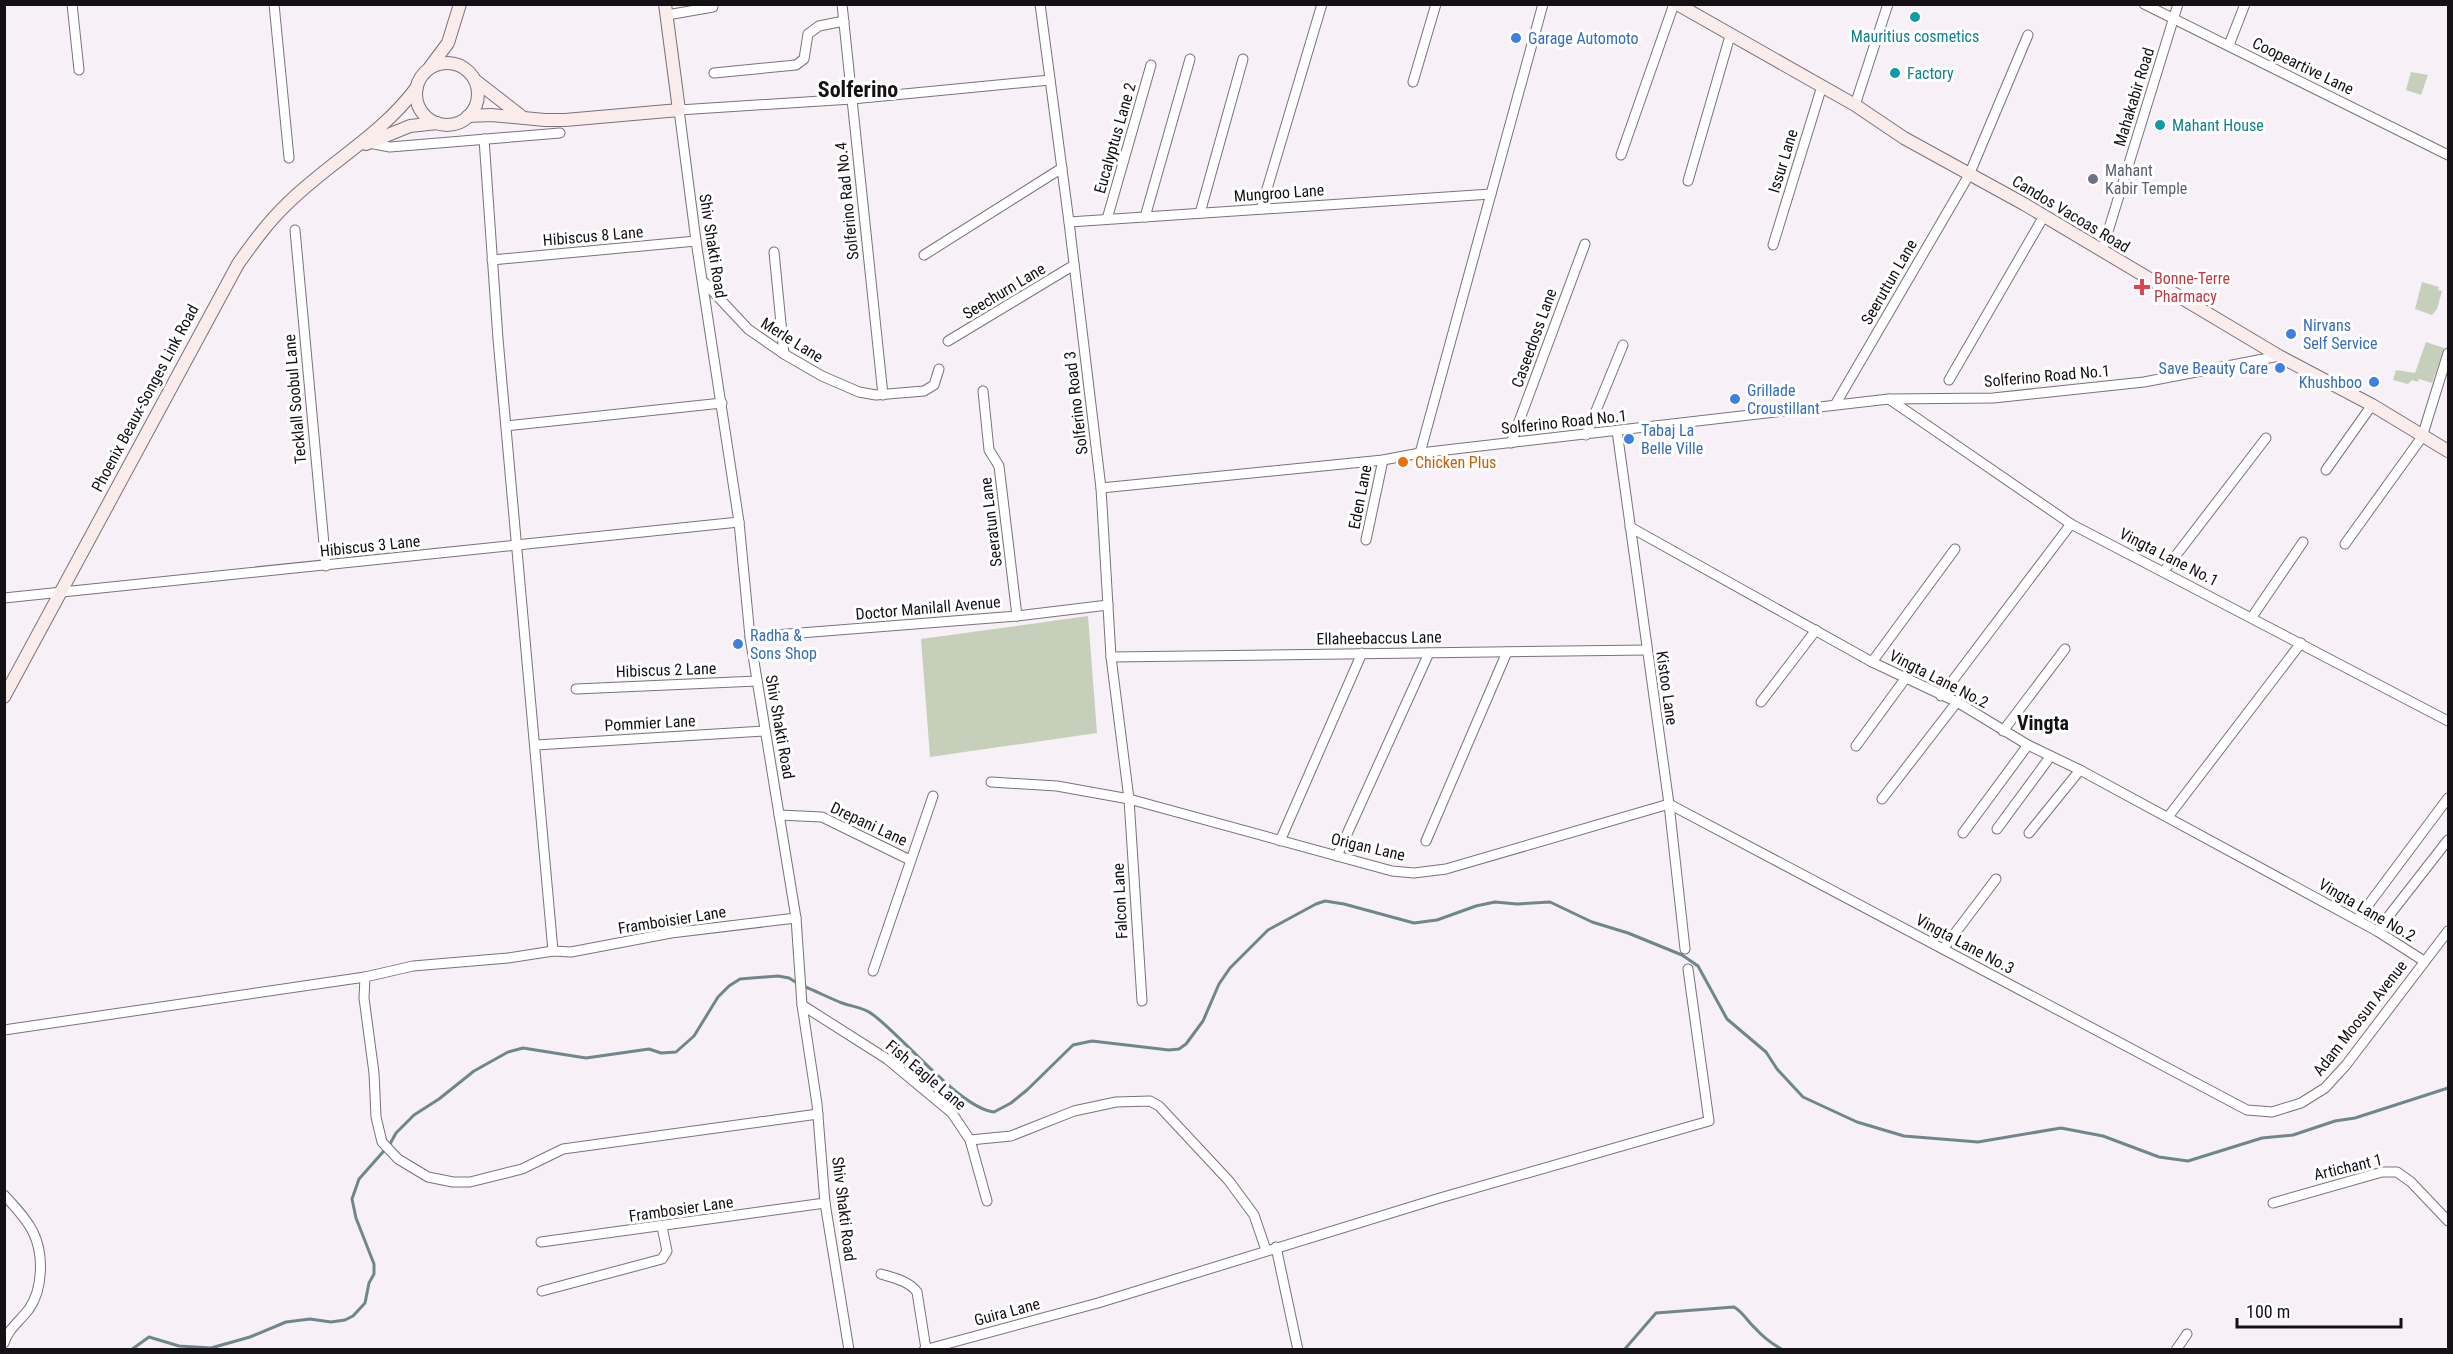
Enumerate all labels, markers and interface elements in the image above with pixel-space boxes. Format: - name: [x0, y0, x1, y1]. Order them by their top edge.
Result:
- marker: Mauritius cosmetics: [1908, 10, 1922, 24]
- place label: Mauritius cosmetics: [1851, 27, 1979, 46]
- place label: Garage Automoto: [1528, 29, 1639, 48]
- marker: Garage Automoto: [1509, 31, 1523, 45]
- street label: Coopeartive Lane: [2249, 33, 2357, 99]
- street label: Mahakabir Road: [2110, 45, 2158, 149]
- place label: Factory: [1907, 64, 1954, 83]
- marker: Factory: [1888, 66, 1902, 80]
- district label: Solferino: [818, 77, 898, 102]
- street label: Eucalyptus Lane 2: [1090, 80, 1140, 196]
- place label: Mahant House: [2172, 116, 2264, 135]
- marker: Mahant House: [2153, 118, 2167, 132]
- street label: Issur Lane: [1764, 127, 1802, 195]
- street label: Solferino Rad No.4: [831, 141, 863, 261]
- place label: Mahant Kabir Temple: [2105, 161, 2187, 198]
- street label: Candos Vacoas Road: [2009, 171, 2133, 257]
- marker: Mahant Kabir Temple: [2086, 172, 2100, 186]
- street label: Mungroo Lane: [1233, 180, 1325, 206]
- street label: Shiv Shakti Road: [695, 193, 731, 299]
- street label: Hibiscus 8 Lane: [542, 222, 644, 250]
- street label: Seeruttun Lane: [1857, 236, 1921, 328]
- street label: Seechurn Lane: [959, 259, 1049, 323]
- place label: Bonne-Terre Pharmacy: [2154, 269, 2230, 306]
- marker: Bonne-Terre Pharmacy: [2135, 280, 2149, 294]
- street label: Caseedoss Lane: [1507, 286, 1561, 390]
- street label: Phoenix Beaux-Songes Link Road: [87, 301, 203, 495]
- street label: Merle Lane: [757, 313, 827, 367]
- place label: Nirvans Self Service: [2303, 316, 2377, 353]
- marker: Nirvans Self Service: [2284, 327, 2298, 341]
- street label: Tecklall Soobul Lane: [280, 333, 310, 465]
- street label: Solferino Road 3: [1060, 350, 1092, 456]
- place label: Save Beauty Care: [2159, 359, 2268, 378]
- street label: Solferino Road No.1: [1983, 361, 2111, 391]
- marker: Save Beauty Care: [2273, 361, 2287, 375]
- place label: Khushboo: [2299, 373, 2362, 392]
- marker: Khushboo: [2367, 375, 2381, 389]
- place label: Grillade Croustillant: [1747, 381, 1820, 418]
- marker: Grillade Croustillant: [1728, 392, 1742, 406]
- street label: Solferino Road No.1: [1500, 406, 1628, 438]
- place label: Tabaj La Belle Ville: [1641, 421, 1703, 458]
- marker: Tabaj La Belle Ville: [1622, 432, 1636, 446]
- place label: Chicken Plus: [1415, 453, 1496, 472]
- marker: Chicken Plus: [1396, 455, 1410, 469]
- street label: Eden Lane: [1344, 463, 1376, 531]
- street label: Seeratun Lane: [976, 476, 1006, 568]
- street label: Vingta Lane No.1: [2116, 524, 2222, 590]
- street label: Hibiscus 3 Lane: [319, 531, 421, 561]
- street label: Doctor Manilall Avenue: [855, 592, 1001, 624]
- place label: Radha & Sons Shop: [750, 626, 817, 663]
- street label: Ellaheebaccus Lane: [1316, 627, 1442, 649]
- marker: Radha & Sons Shop: [731, 637, 745, 651]
- street label: Vingta Lane No.2: [1886, 646, 1992, 712]
- street label: Kistoo Lane: [1652, 650, 1682, 726]
- street label: Hibiscus 2 Lane: [615, 659, 717, 681]
- street label: Shiv Shakti Road: [762, 673, 798, 781]
- street label: Pommier Lane: [604, 711, 696, 735]
- district label: Vingta: [2017, 711, 2069, 735]
- street label: Drepani Lane: [828, 798, 910, 850]
- street label: Origan Lane: [1329, 829, 1407, 865]
- street label: Falcon Lane: [1109, 862, 1131, 940]
- street label: Vingta Lane No.2: [2315, 875, 2419, 945]
- street label: Framboisier Lane: [617, 902, 727, 938]
- street label: Vingta Lane No.3: [1913, 910, 2017, 978]
- street label: Adam Moosun Avenue: [2309, 957, 2411, 1079]
- street label: Fish Eagle Lane: [882, 1036, 970, 1114]
- street label: Artichant 1: [2312, 1150, 2384, 1184]
- street label: Shiv Shakti Road: [828, 1156, 860, 1262]
- street label: Frambosier Lane: [628, 1192, 734, 1226]
- scale bar: [2237, 1291, 2400, 1329]
- street label: Guira Lane: [972, 1294, 1042, 1330]
- text: 100 m: [2246, 1301, 2290, 1322]

